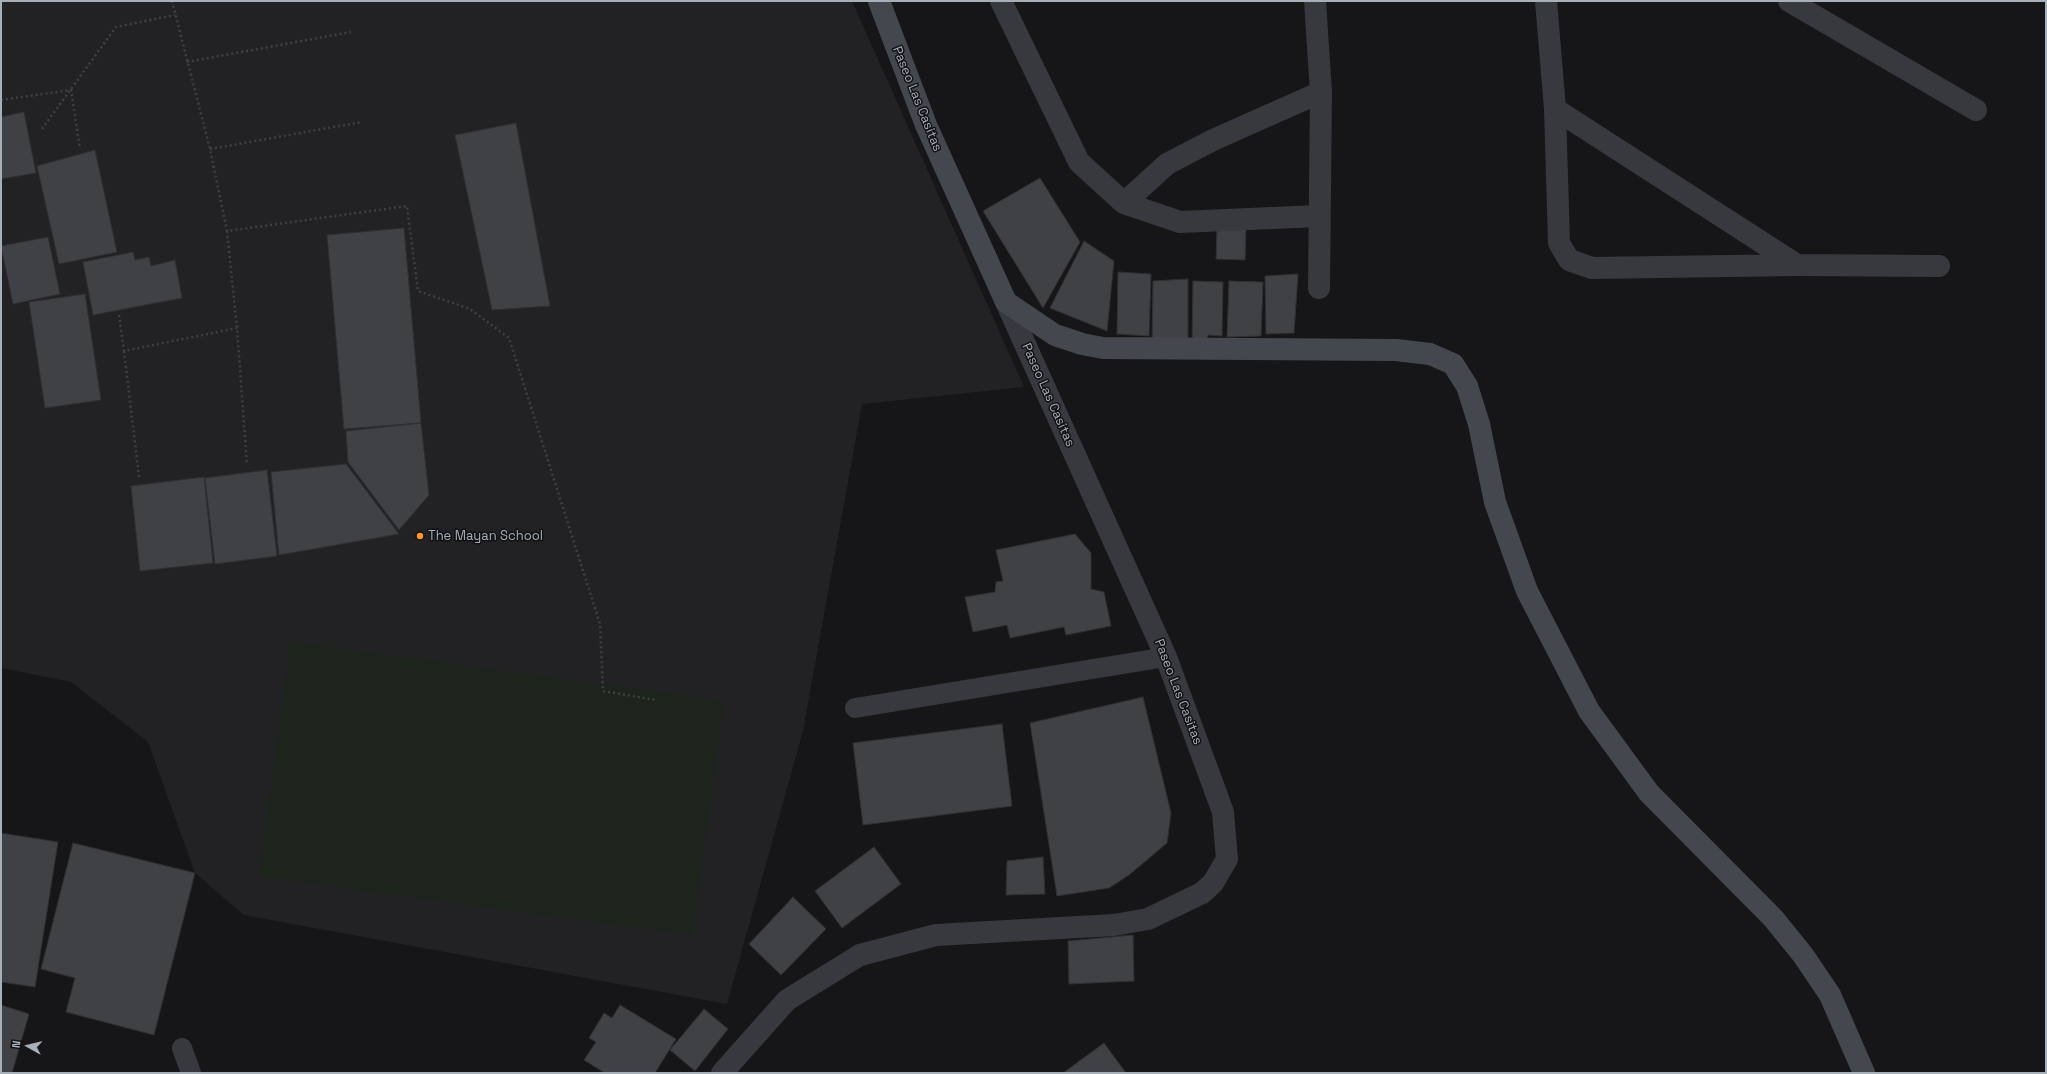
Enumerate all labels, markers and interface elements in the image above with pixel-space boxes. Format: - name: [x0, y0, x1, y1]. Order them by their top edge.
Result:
- street label: Paseo Las Casitas: [889, 44, 945, 154]
- street label: Paseo Las Casitas: [1018, 341, 1078, 449]
- place label: The Mayan School: [428, 528, 543, 544]
- marker: The Mayan School: [415, 531, 425, 541]
- street label: Paseo Las Casitas: [1151, 637, 1205, 747]
- north arrow: [8, 1026, 48, 1066]
- text: N: [9, 1040, 24, 1049]

